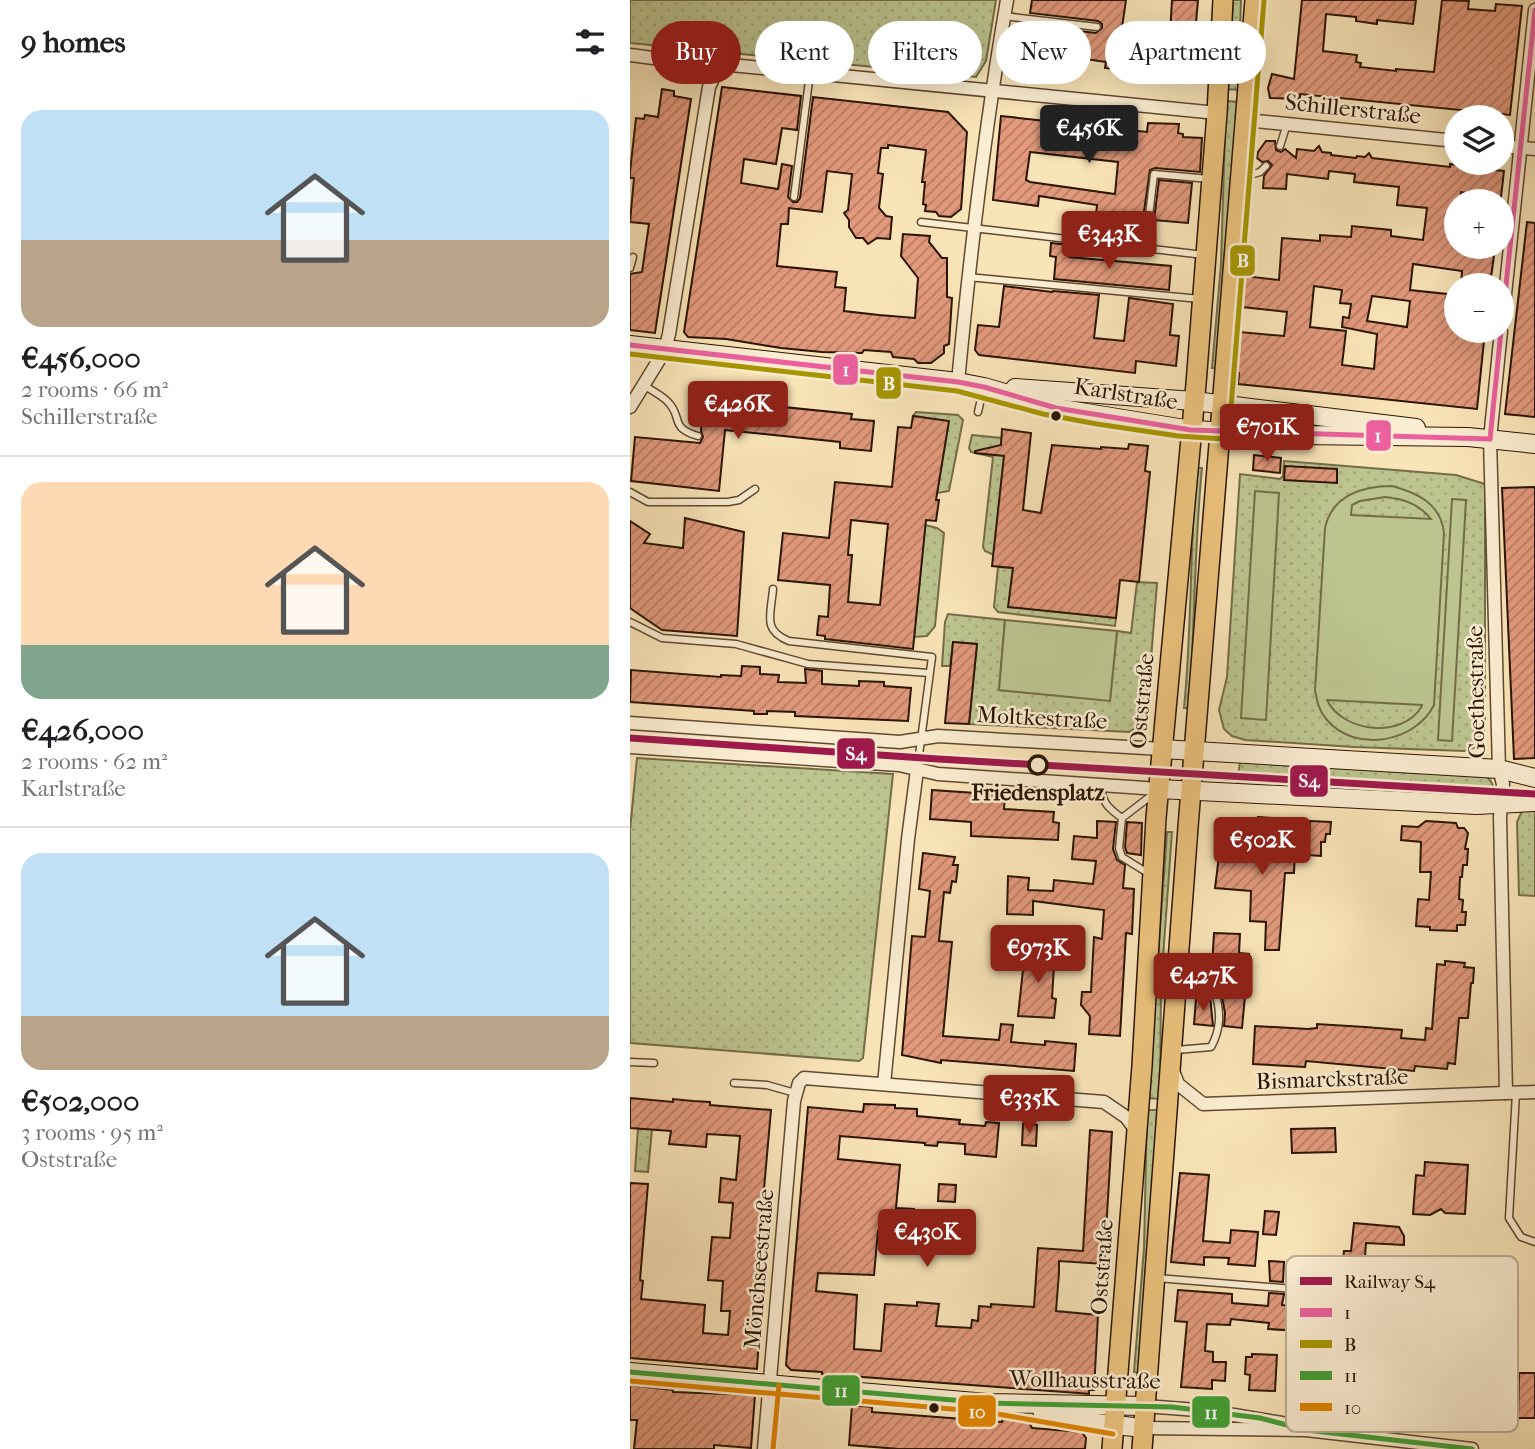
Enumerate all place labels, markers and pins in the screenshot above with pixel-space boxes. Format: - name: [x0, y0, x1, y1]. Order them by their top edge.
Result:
- pin: €456K: [1040, 106, 1138, 165]
- pin: €343K: [1060, 212, 1158, 271]
- pin: €426K: [689, 382, 787, 441]
- pin: €701K: [1218, 405, 1316, 464]
- unlabelled marker: [1049, 409, 1063, 423]
- marker: Friedensplatz: [1028, 755, 1048, 775]
- place label: Friedensplatz: [970, 779, 1106, 806]
- pin: €502K: [1213, 818, 1311, 877]
- pin: €973K: [989, 926, 1087, 985]
- pin: €427K: [1154, 954, 1252, 1013]
- pin: €335K: [980, 1076, 1078, 1135]
- pin: €430K: [878, 1210, 976, 1269]
- unlabelled marker: [927, 1401, 941, 1415]

